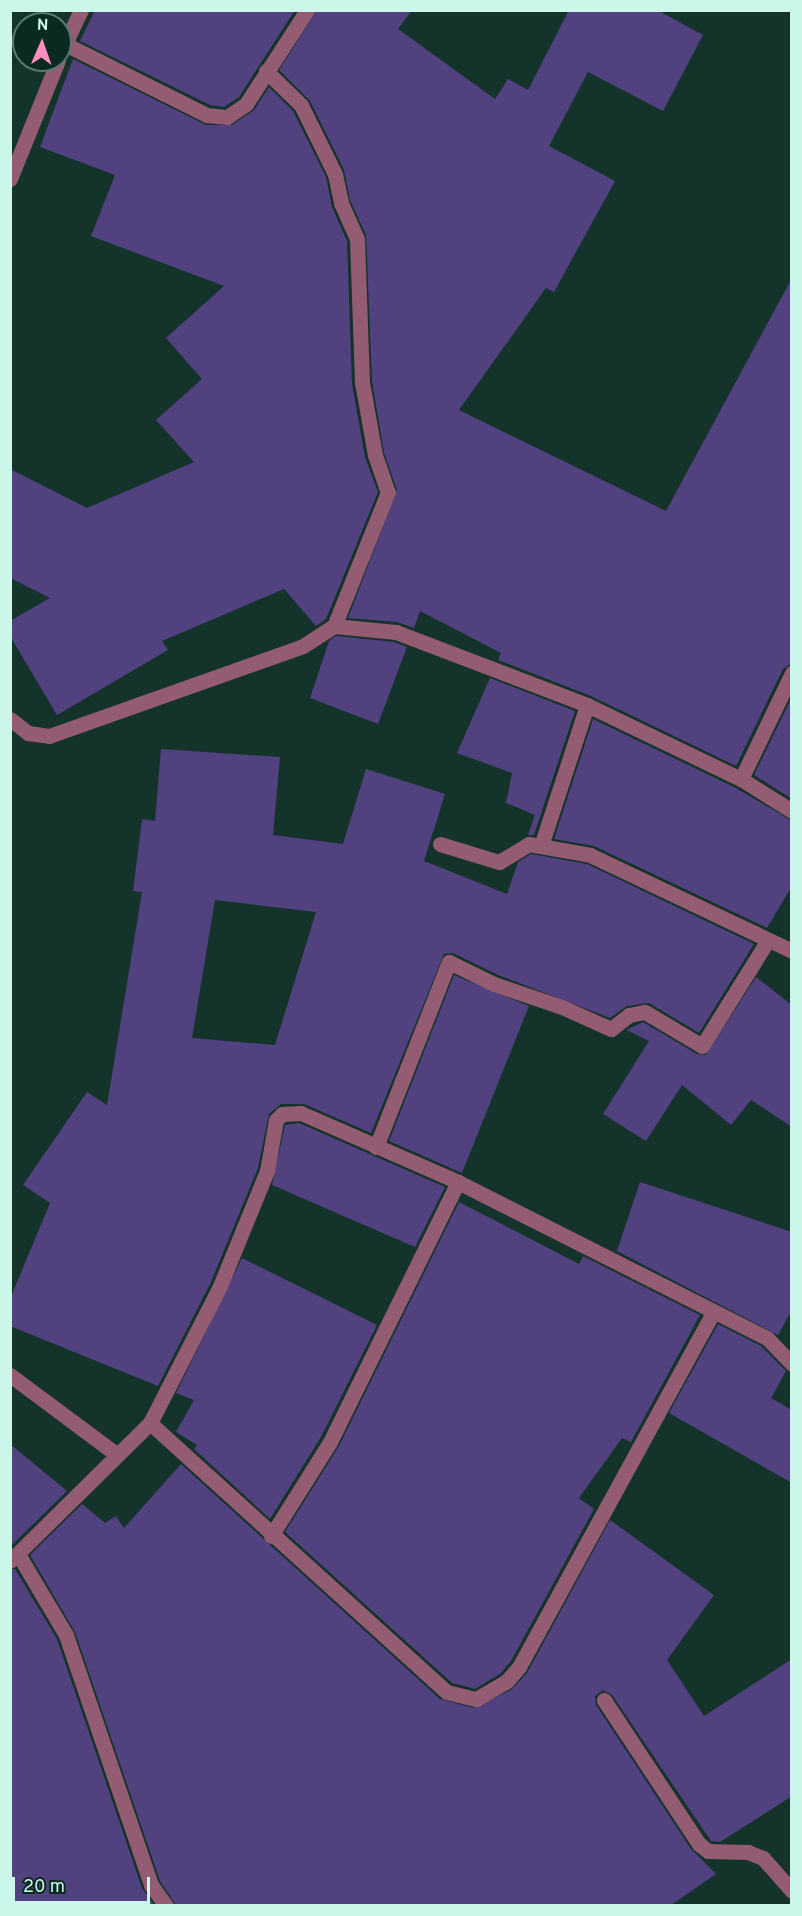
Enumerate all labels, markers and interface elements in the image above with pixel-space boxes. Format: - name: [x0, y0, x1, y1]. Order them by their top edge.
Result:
- north arrow: [12, 12, 72, 72]
- text: N: [36, 16, 49, 36]
- scale bar: [15, 1865, 153, 1903]
- text: 20 m: [23, 1876, 65, 1899]

